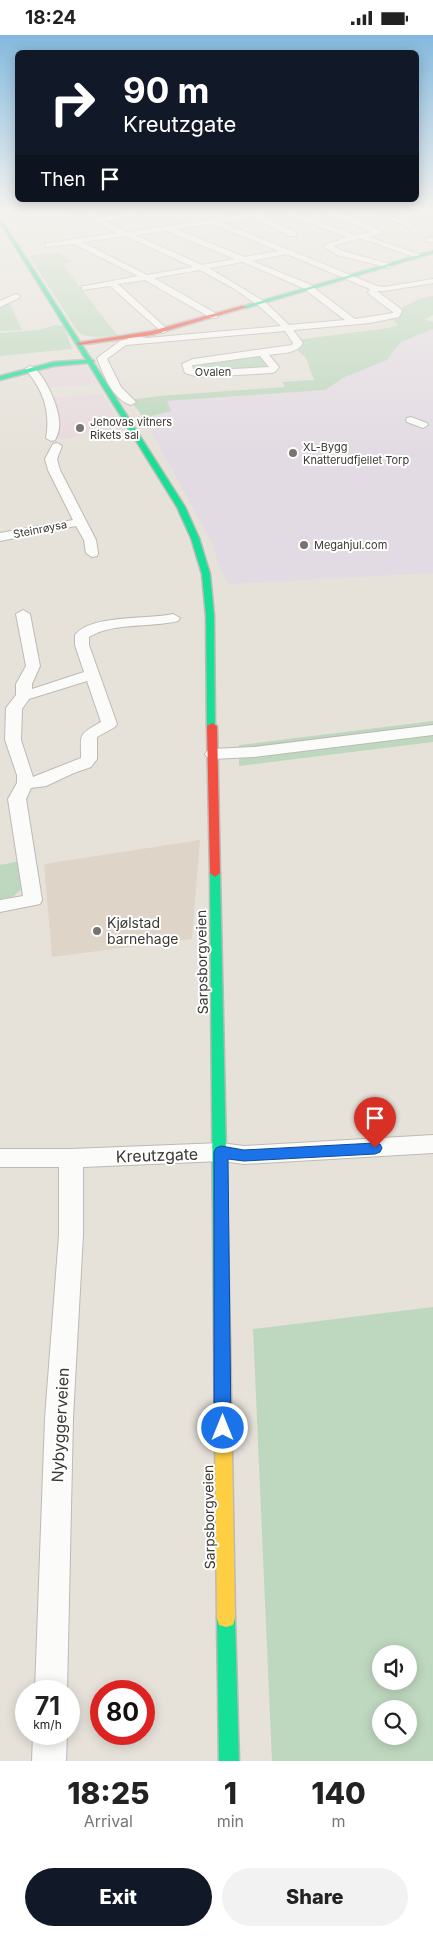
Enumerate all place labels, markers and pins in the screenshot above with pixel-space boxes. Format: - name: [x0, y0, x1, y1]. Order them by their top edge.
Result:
- place label: Jehovas vitners Rikets sal: [90, 415, 172, 442]
- marker: Jehovas vitners Rikets sal: [74, 422, 86, 434]
- place label: XL-Bygg Knatterudfjellet Torp: [303, 440, 409, 467]
- marker: XL-Bygg Knatterudfjellet Torp: [287, 447, 299, 459]
- place label: Megahjul.com: [314, 538, 387, 552]
- marker: Megahjul.com: [298, 539, 310, 551]
- place label: Kjølstad barnehage: [107, 914, 178, 947]
- marker: Kjølstad barnehage: [91, 925, 103, 937]
- pin: [354, 1097, 396, 1148]

